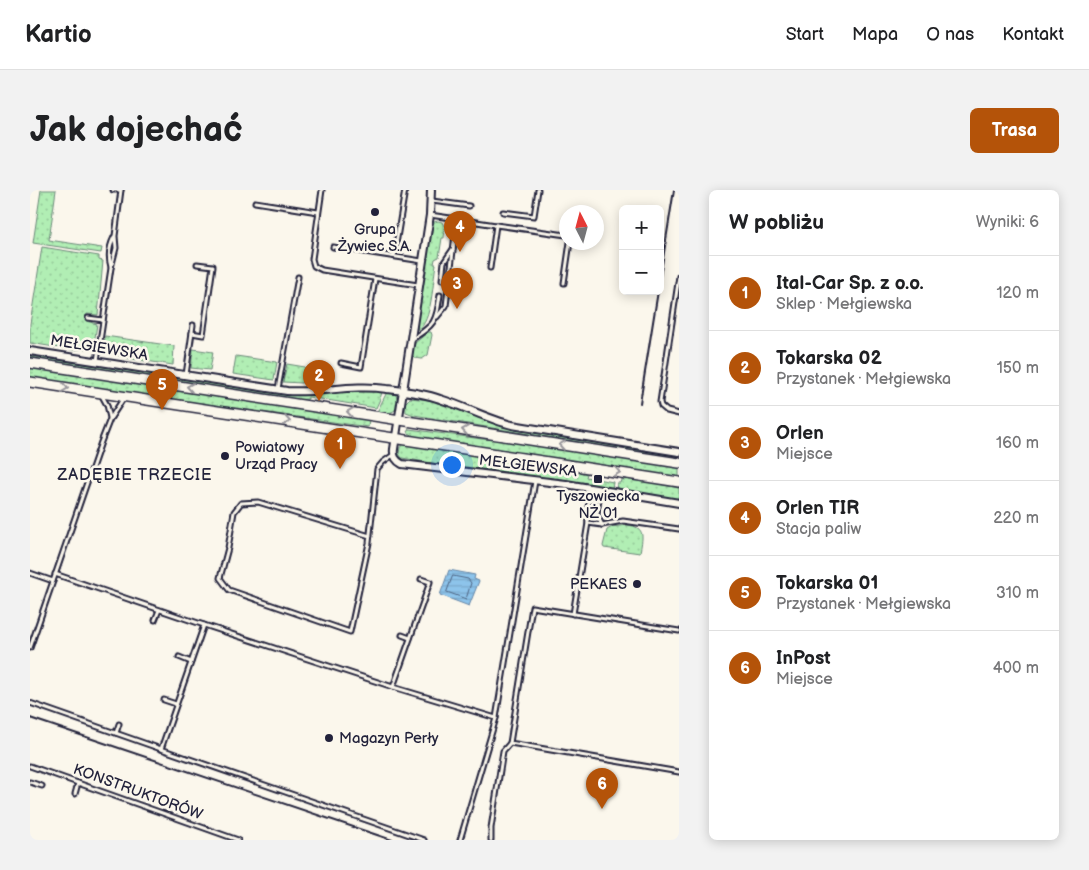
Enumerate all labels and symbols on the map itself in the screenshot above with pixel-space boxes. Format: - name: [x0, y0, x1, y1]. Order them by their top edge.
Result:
- north arrow: [559, 205, 604, 250]
- marker: Grupa Żywiec S.A.: [369, 206, 381, 218]
- pin: 4: [444, 211, 476, 252]
- place label: Grupa Żywiec S.A.: [337, 220, 412, 256]
- pin: 3: [441, 268, 473, 309]
- street label: MEŁGIEWSKA: [49, 331, 150, 365]
- pin: 2: [303, 360, 335, 401]
- pin: 5: [146, 369, 178, 410]
- one-way arrow: [61, 382, 70, 392]
- one-way arrow: [185, 382, 193, 393]
- one-way arrow: [346, 407, 354, 418]
- one-way arrow: [283, 416, 292, 426]
- one-way arrow: [461, 425, 470, 435]
- pin: 1: [324, 428, 356, 469]
- place label: Powiatowy Urząd Pracy: [235, 438, 318, 474]
- one-way arrow: [557, 440, 566, 450]
- marker: Powiatowy Urząd Pracy: [219, 450, 231, 462]
- street label: MEŁGIEWSKA: [478, 451, 579, 482]
- your location: [439, 452, 465, 478]
- district label: ZADĘBIE TRZECIE: [56, 466, 213, 485]
- one-way arrow: [612, 467, 621, 477]
- marker: Tyszowiecka NŻ 01: [592, 473, 604, 485]
- place label: Tyszowiecka NŻ 01: [556, 487, 640, 523]
- place label: PEKAES: [570, 575, 627, 594]
- marker: PEKAES: [631, 578, 643, 590]
- place label: Magazyn Perły: [339, 729, 439, 748]
- marker: Magazyn Perły: [323, 732, 335, 744]
- street label: KONSTRUKTORÓW: [71, 760, 206, 824]
- pin: 6: [586, 768, 618, 809]

